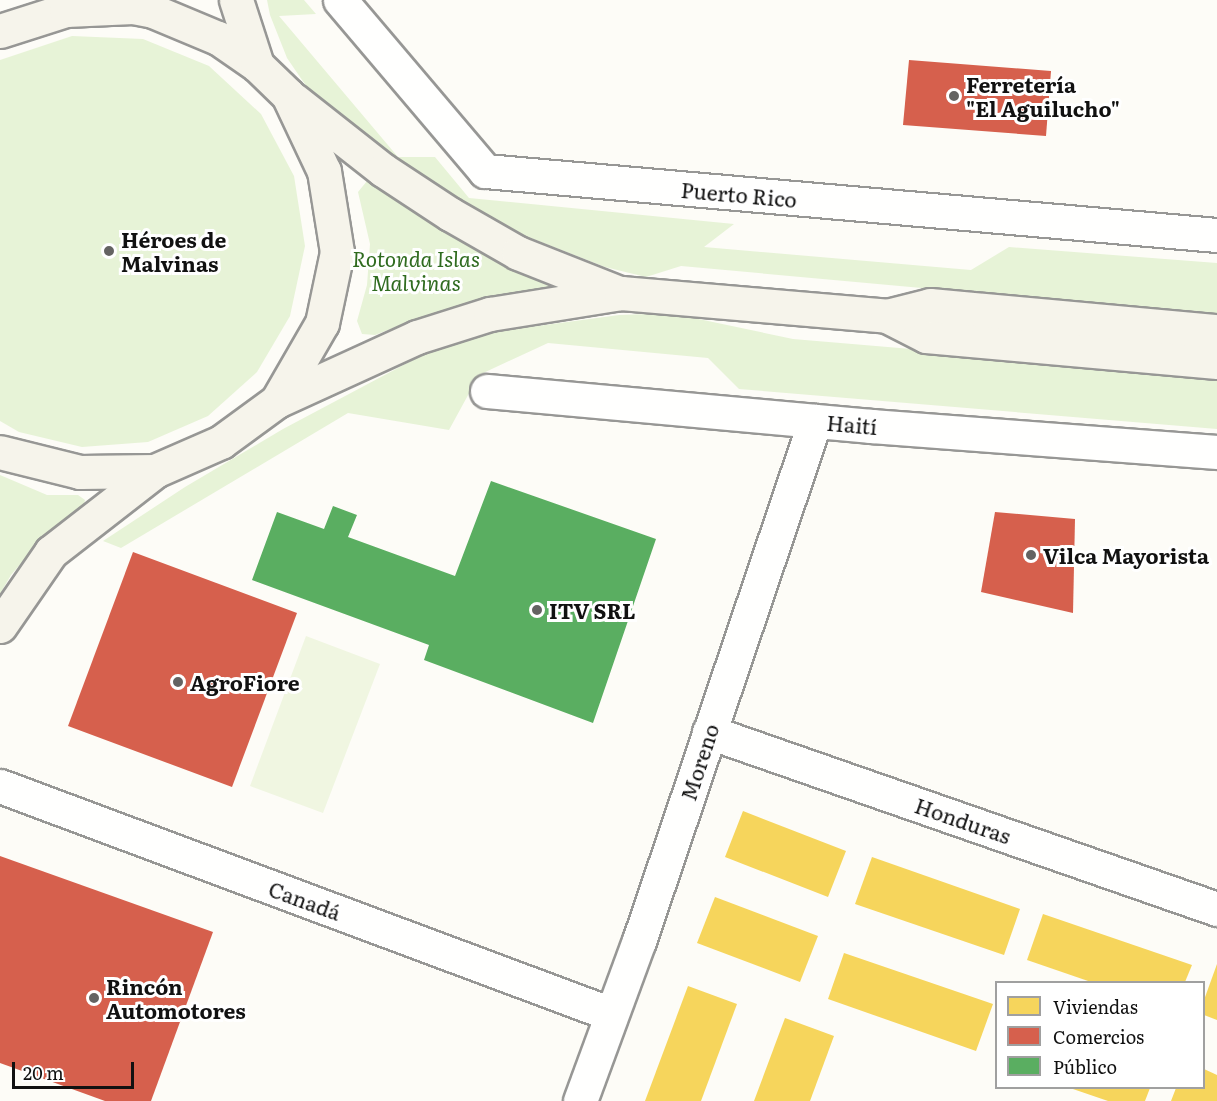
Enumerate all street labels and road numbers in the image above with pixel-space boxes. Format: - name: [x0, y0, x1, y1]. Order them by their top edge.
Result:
- street label: Puerto Rico: [680, 176, 798, 212]
- street label: Haití: [826, 409, 878, 439]
- street label: Moreno: [675, 720, 723, 804]
- street label: Honduras: [912, 792, 1014, 848]
- street label: Canadá: [266, 875, 344, 925]

